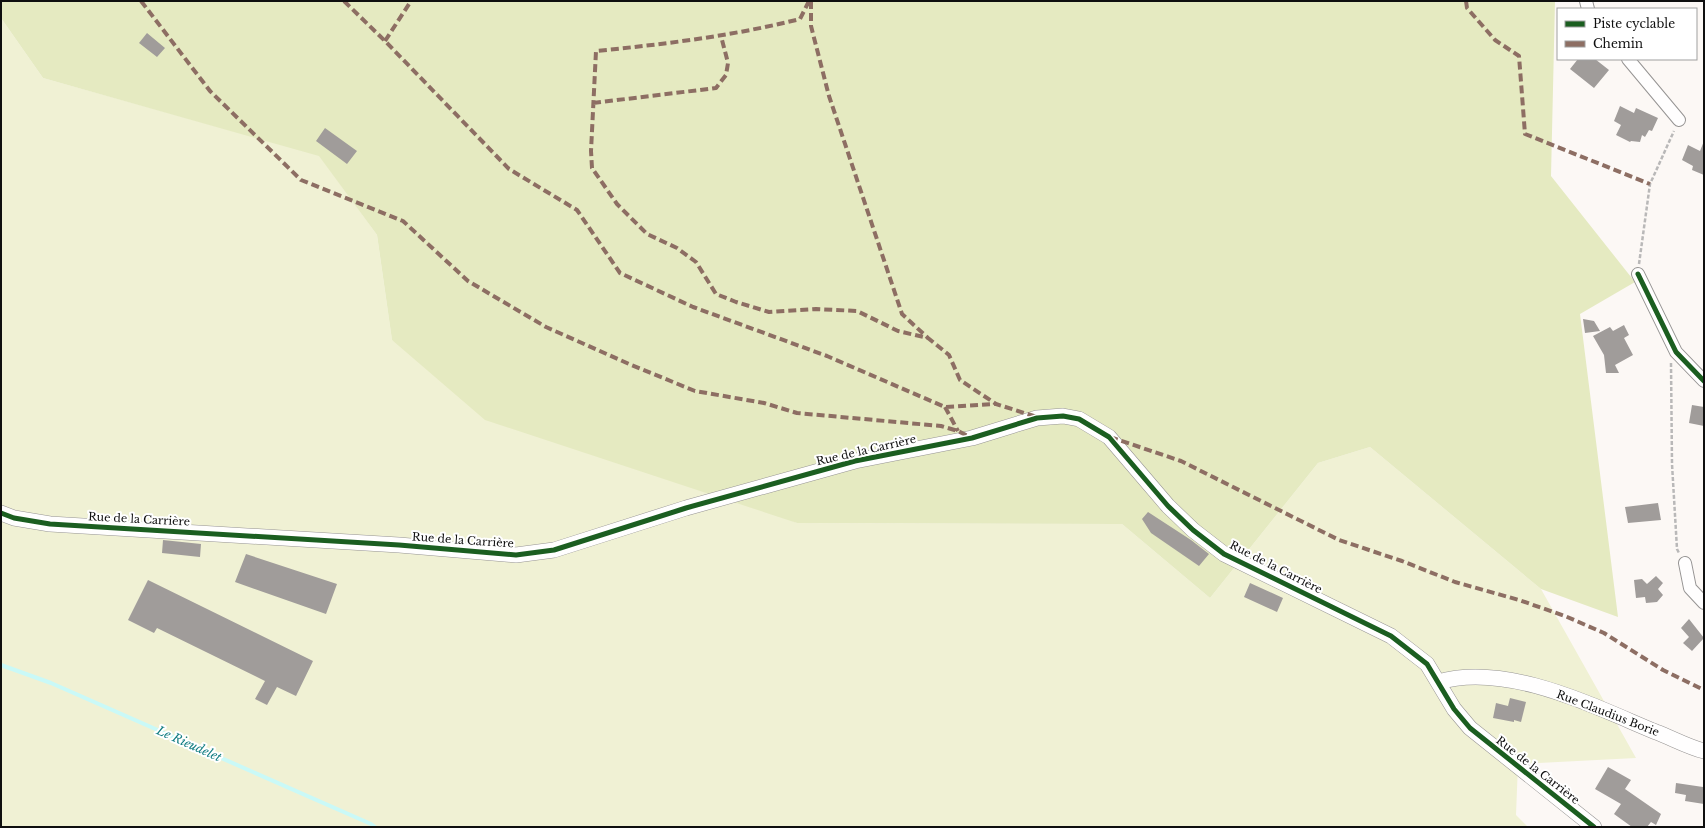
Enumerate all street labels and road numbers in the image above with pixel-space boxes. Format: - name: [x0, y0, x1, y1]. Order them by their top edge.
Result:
- street label: Rue de la Carrière: [815, 432, 917, 468]
- street label: Rue de la Carrière: [88, 509, 190, 529]
- street label: Rue de la Carrière: [412, 529, 514, 551]
- street label: Rue de la Carrière: [1227, 538, 1325, 596]
- street label: Rue Claudius Borie: [1555, 687, 1661, 739]
- street label: Rue de la Carrière: [1494, 733, 1582, 807]

